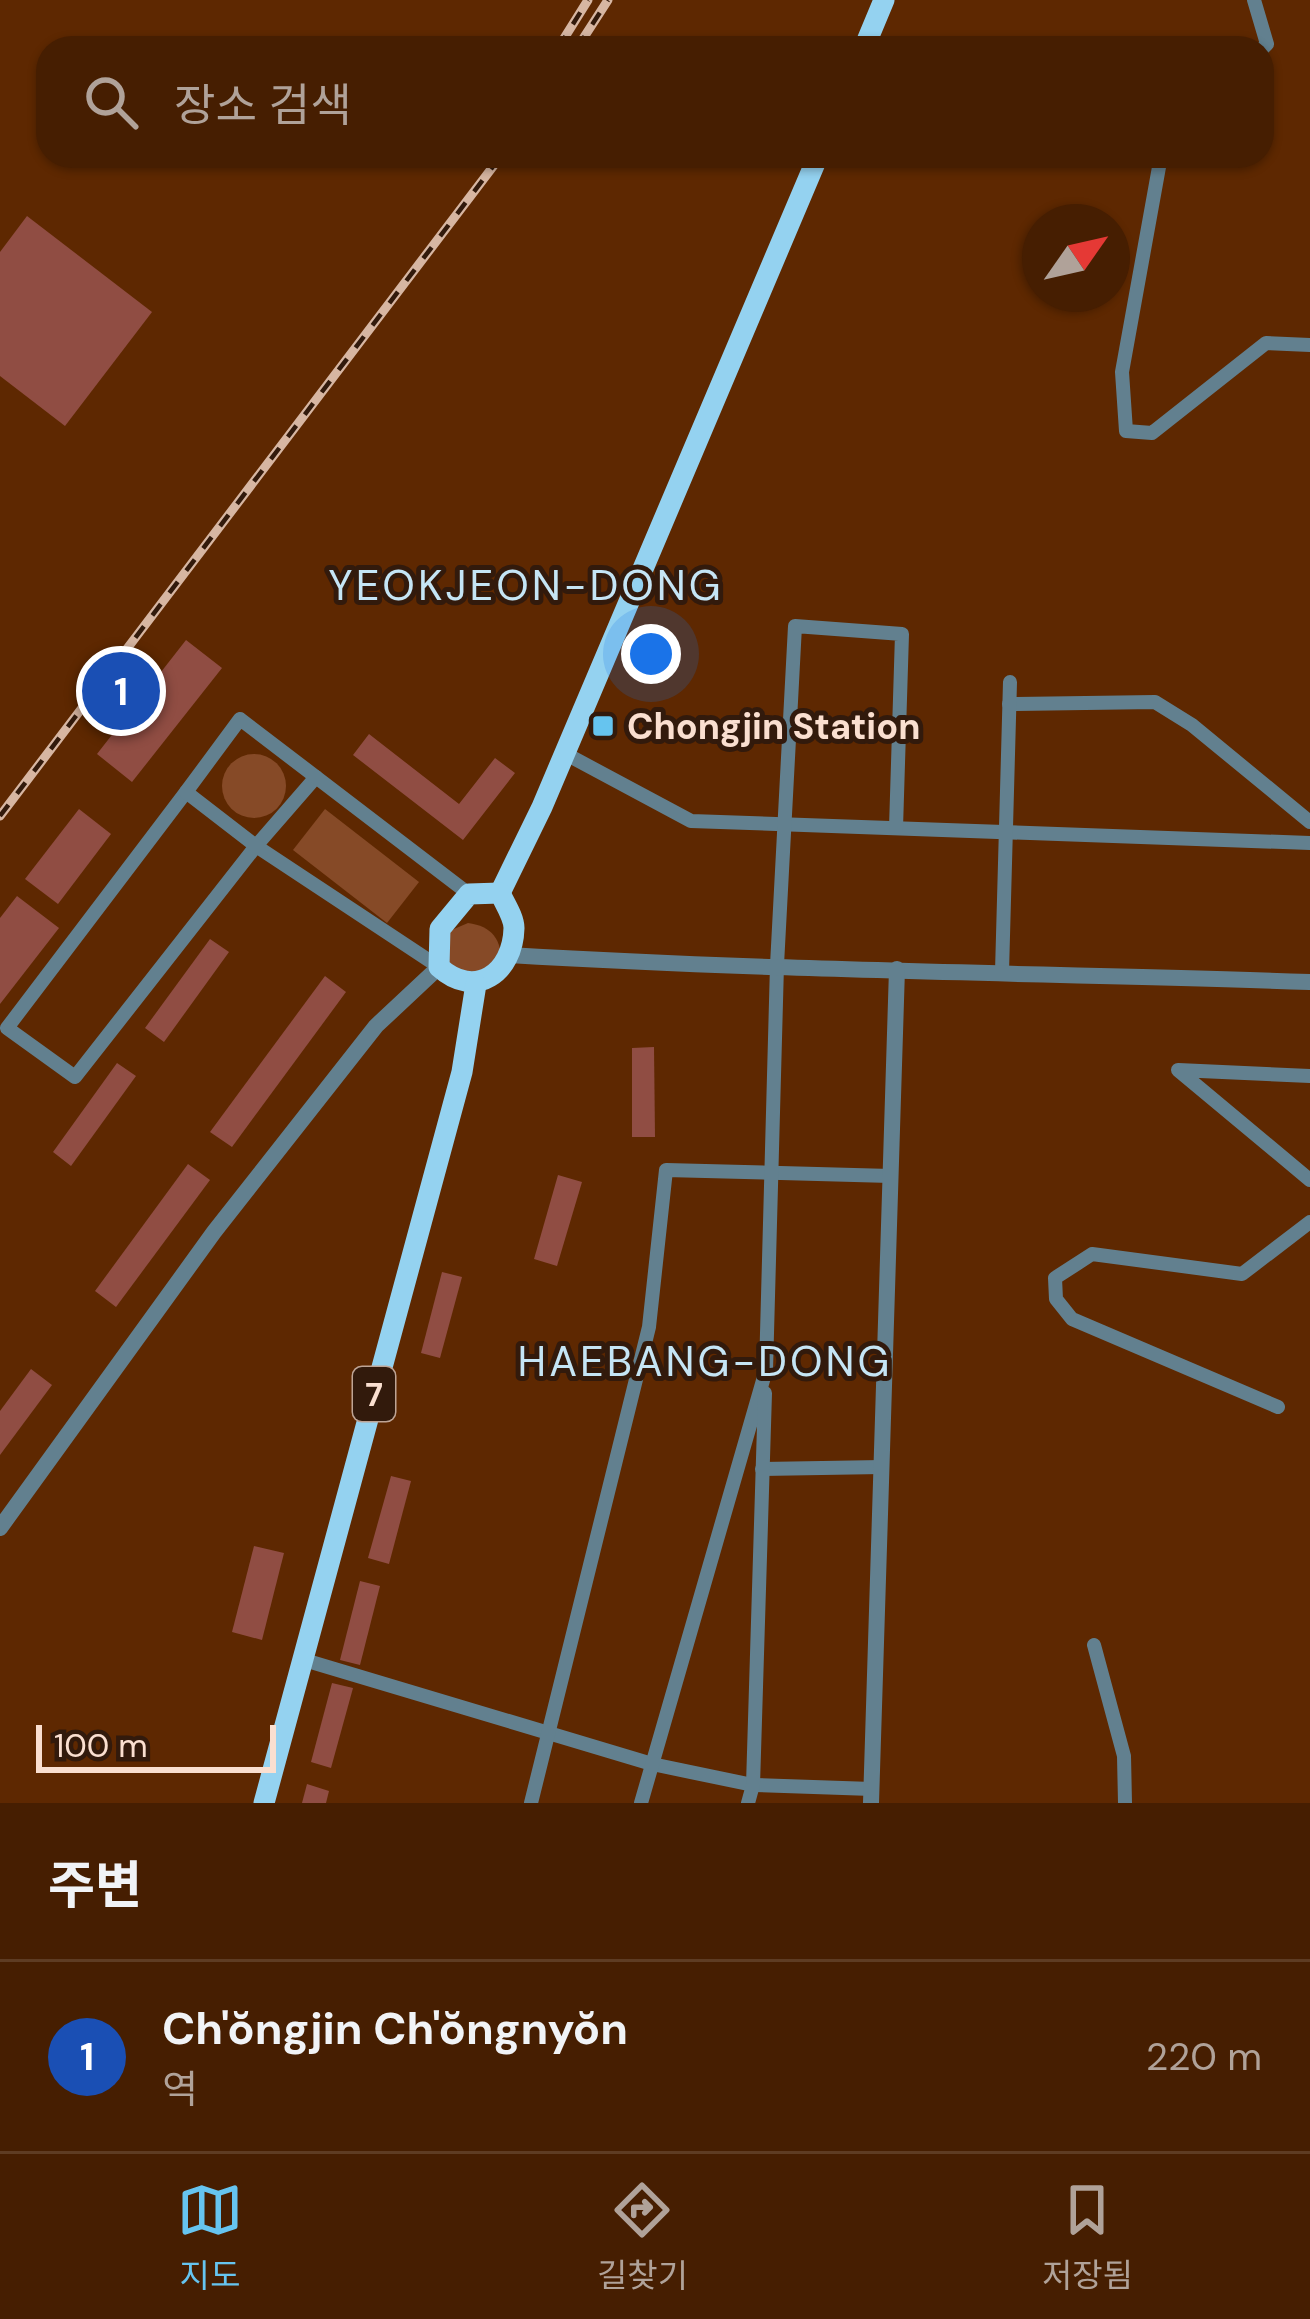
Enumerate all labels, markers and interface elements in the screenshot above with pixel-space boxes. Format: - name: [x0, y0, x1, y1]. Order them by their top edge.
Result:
- search box: [36, 36, 1274, 168]
- icon: search: [78, 69, 144, 135]
- text: 장소 검색: [174, 76, 352, 135]
- north arrow: [1022, 204, 1130, 312]
- district label: YEOKJEON-DONG: [328, 558, 724, 613]
- your location: [621, 624, 681, 684]
- pin: 1: [82, 646, 160, 736]
- place label: Chongjin Station: [627, 703, 920, 750]
- marker: Chongjin Station: [590, 713, 616, 739]
- district label: HAEBANG-DONG: [518, 1334, 892, 1389]
- road number: 7: [353, 1367, 395, 1421]
- scale bar: [36, 1719, 276, 1772]
- text: 100 m: [54, 1724, 148, 1767]
- text: 주변: [48, 1852, 142, 1919]
- text: Ch'ŏngjin Ch'ŏngnyŏn: [162, 1999, 628, 2058]
- text: 1: [80, 2031, 94, 2082]
- text: 220 m: [1146, 2031, 1262, 2082]
- text: 역: [162, 2064, 198, 2115]
- tab: 지도: [177, 2177, 243, 2297]
- tab: 길찾기: [597, 2177, 688, 2297]
- tab: 저장됨: [1042, 2177, 1133, 2297]

